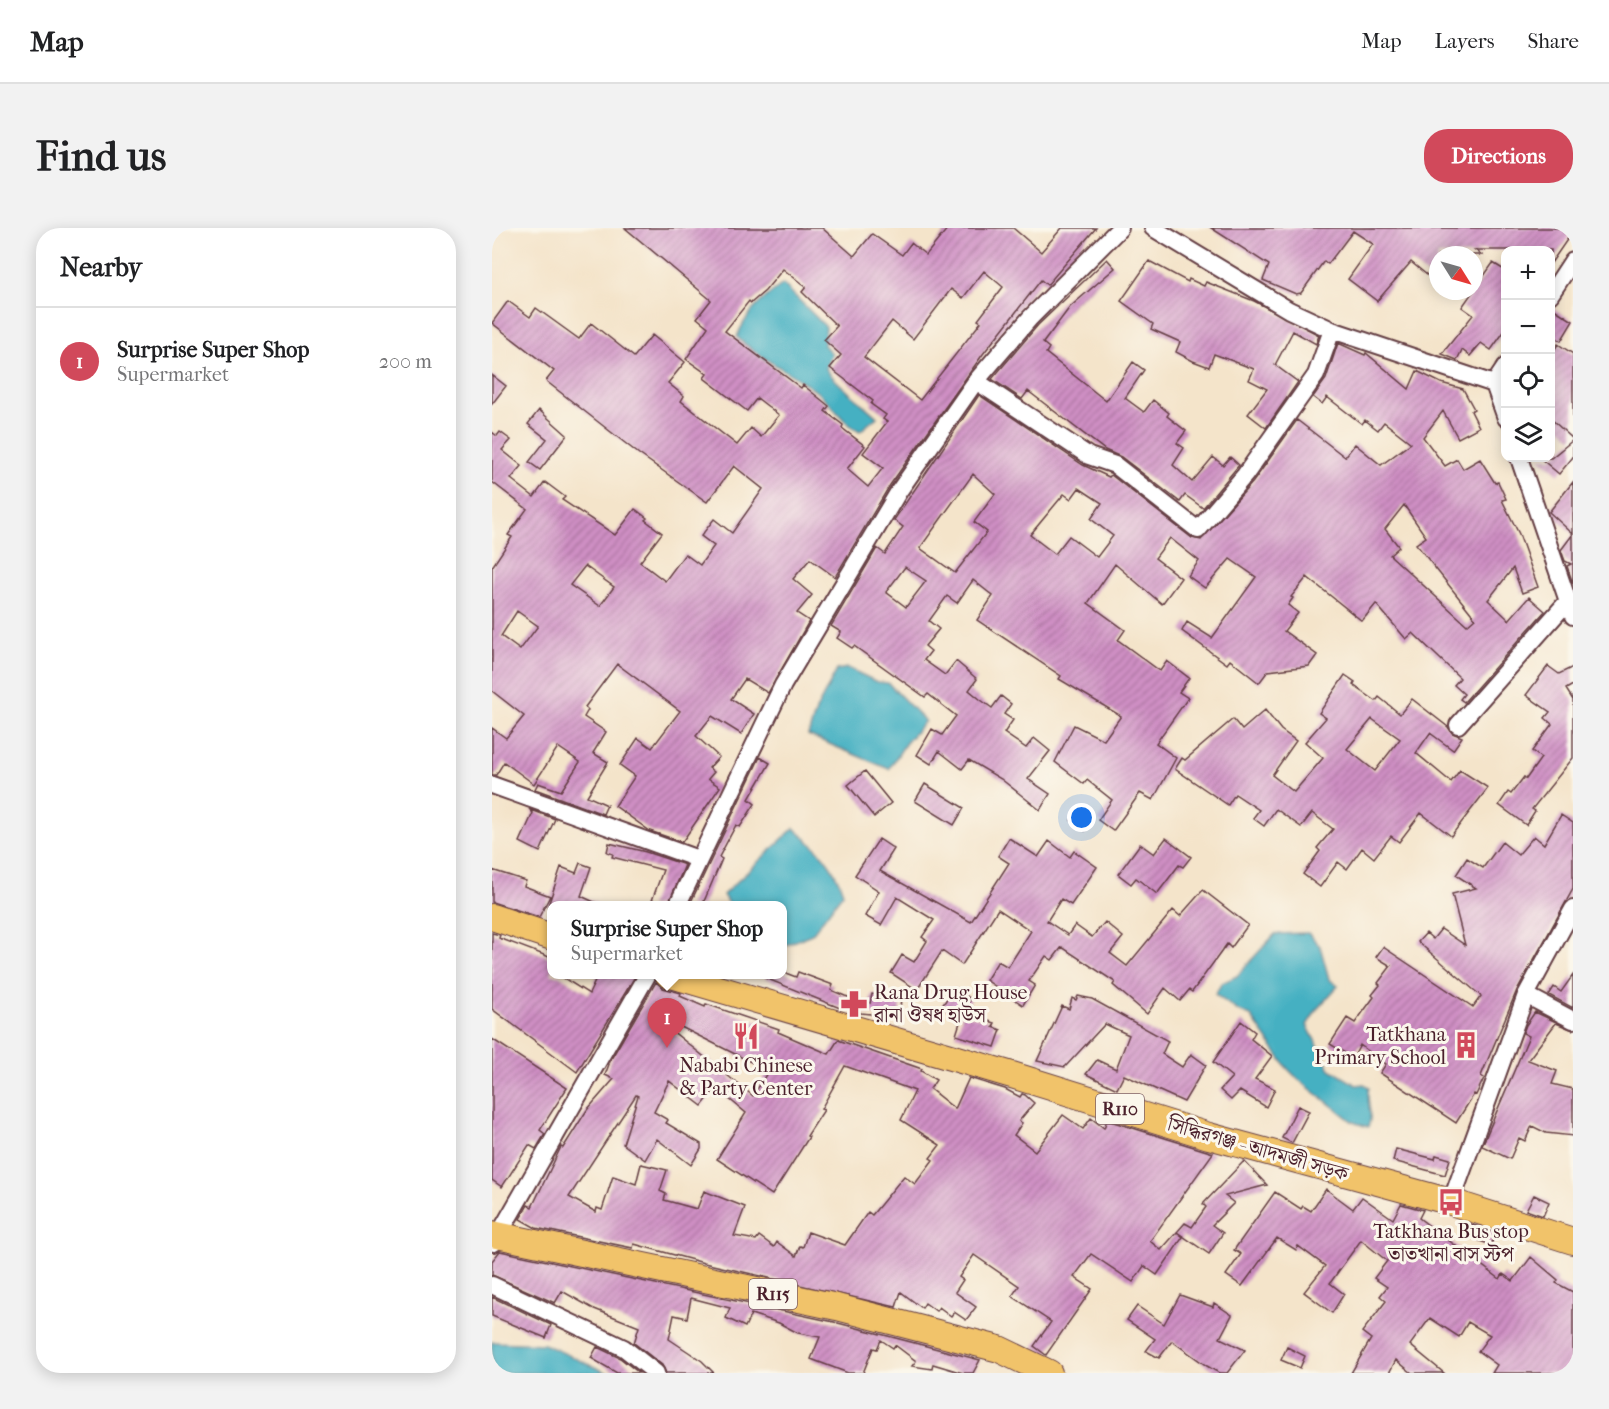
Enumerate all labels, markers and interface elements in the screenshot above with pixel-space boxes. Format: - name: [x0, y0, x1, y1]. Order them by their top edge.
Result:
- text: Map: [30, 25, 84, 58]
- text: Map: [1361, 29, 1402, 53]
- text: Layers: [1435, 29, 1494, 53]
- text: Share: [1527, 29, 1579, 53]
- button: Directions: [1424, 129, 1573, 183]
- text: Find us: [36, 132, 166, 181]
- north arrow: [1429, 246, 1483, 300]
- map controls: [1501, 246, 1555, 462]
- button: +: [1501, 246, 1555, 300]
- text: Nearby: [60, 252, 142, 283]
- button: −: [1501, 300, 1555, 354]
- text: Surprise Super Shop: [117, 337, 309, 363]
- text: 1: [76, 350, 83, 373]
- text: 200 m: [379, 350, 432, 373]
- button: locate: [1501, 354, 1555, 408]
- text: Supermarket: [117, 363, 229, 386]
- button: layers: [1501, 408, 1555, 462]
- your location: [1067, 803, 1096, 832]
- popup: [547, 901, 787, 979]
- text: Surprise Super Shop: [571, 916, 763, 942]
- text: Supermarket: [571, 942, 683, 965]
- place label: Rana Drug House রানা ঔষধ হাউস: [873, 981, 1028, 1027]
- pharmacy icon: Rana Drug House রানা ঔষধ হাউস: [839, 989, 869, 1019]
- pin: 1: [648, 998, 687, 1048]
- restaurant icon: Nababi Chinese & Party Center: [731, 1021, 761, 1051]
- place label: Tatkhana Primary School: [1314, 1023, 1447, 1069]
- building icon: Tatkhana Primary School: [1451, 1030, 1481, 1060]
- place label: Nababi Chinese & Party Center: [679, 1054, 813, 1100]
- road number: R110: [1096, 1094, 1144, 1124]
- street label: সিদ্ধিরগঞ্জ - আদমজী সড়ক: [1164, 1111, 1352, 1186]
- bus stop icon: Tatkhana Bus stop তাতখানা বাস স্টপ: [1436, 1187, 1466, 1217]
- place label: Tatkhana Bus stop তাতখানা বাস স্টপ: [1373, 1220, 1529, 1266]
- road number: R115: [749, 1279, 797, 1309]

